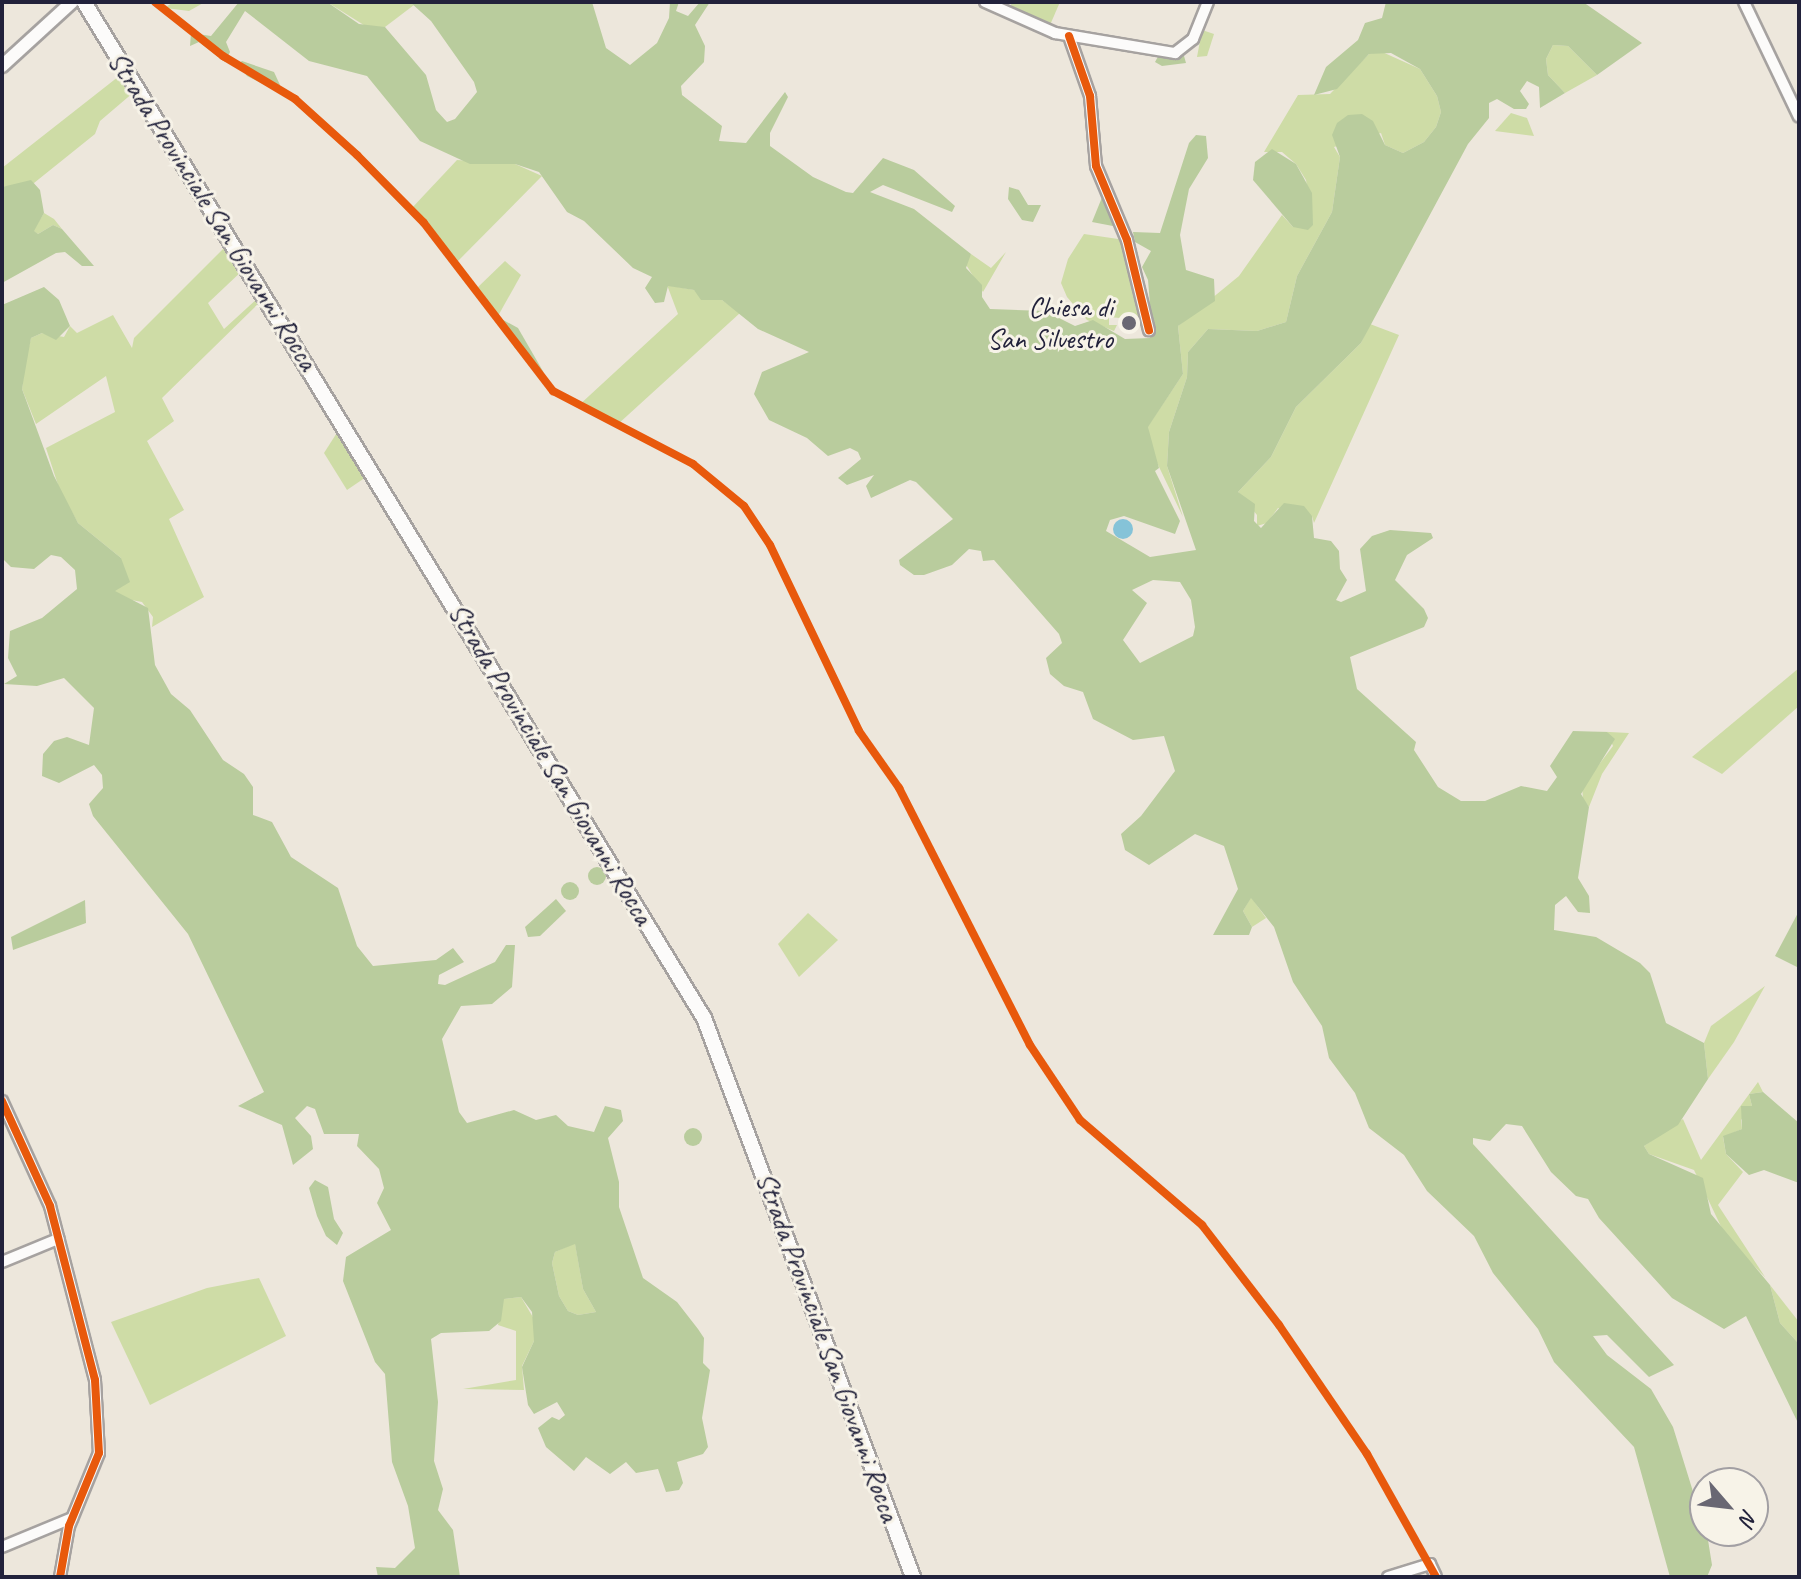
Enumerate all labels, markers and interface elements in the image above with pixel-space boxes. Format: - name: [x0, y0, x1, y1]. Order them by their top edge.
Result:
- street label: Strada Provinciale San Giovanni Rocca: [101, 45, 325, 377]
- place label: Chiesa di San Silvestro: [987, 290, 1113, 356]
- marker: Chiesa di San Silvestro: [1120, 314, 1138, 332]
- street label: Strada Provinciale San Giovanni Rocca: [441, 597, 661, 931]
- street label: Strada Provinciale San Giovanni Rocca: [749, 1167, 907, 1527]
- north arrow: [1689, 1467, 1769, 1547]
- text: N: [1733, 1505, 1764, 1530]

